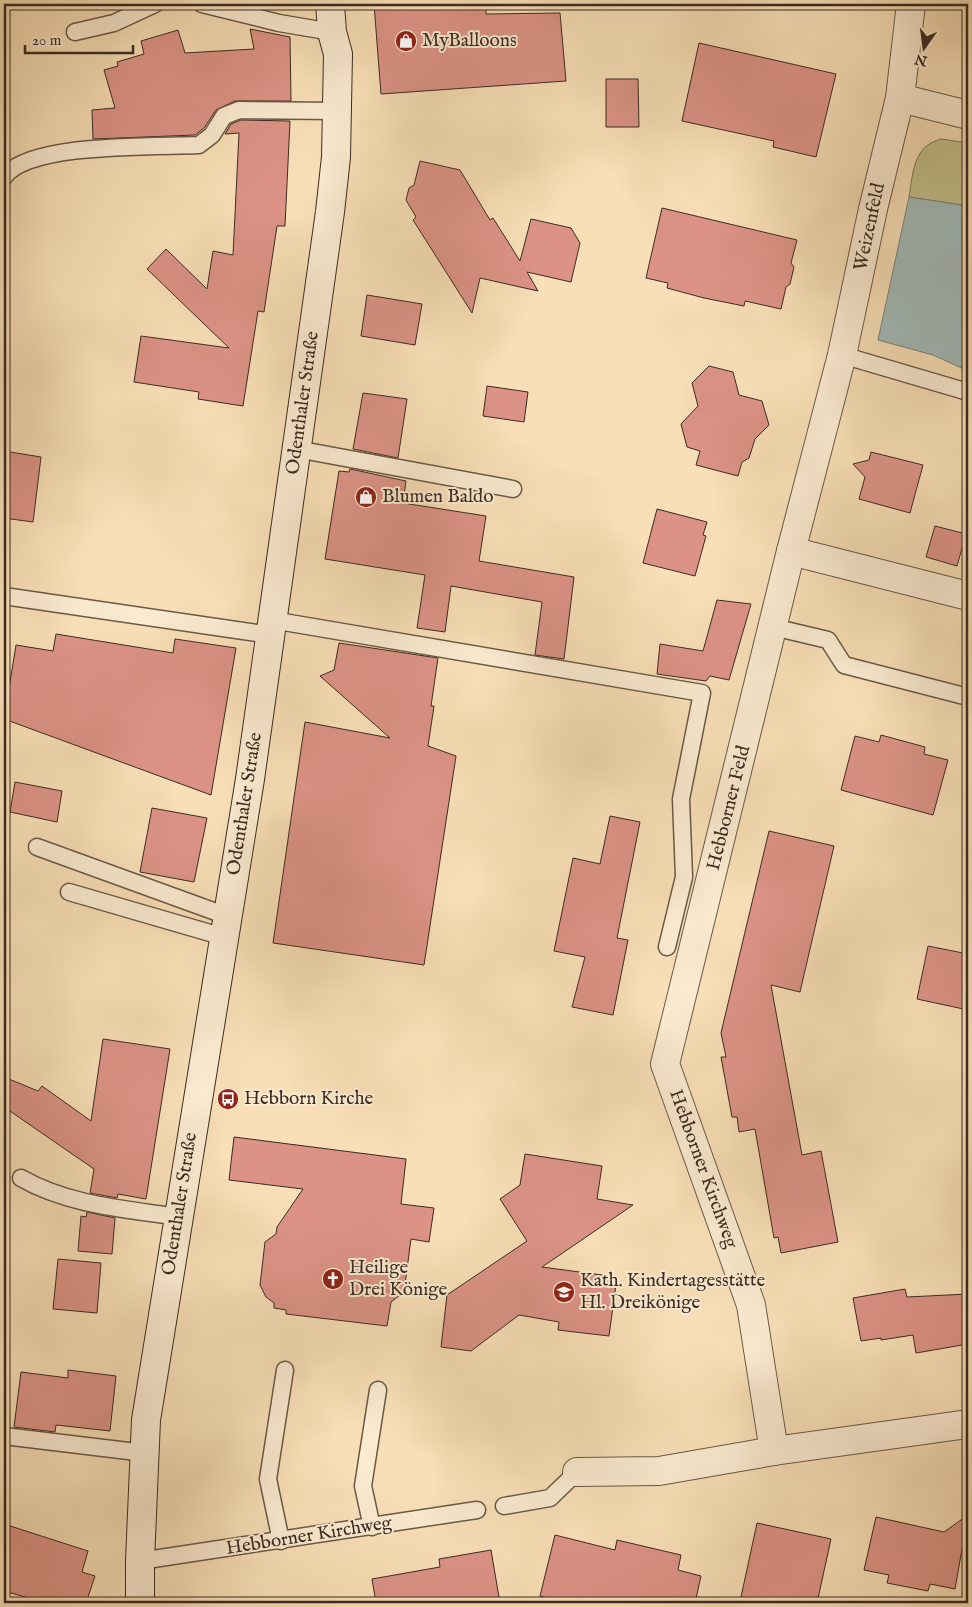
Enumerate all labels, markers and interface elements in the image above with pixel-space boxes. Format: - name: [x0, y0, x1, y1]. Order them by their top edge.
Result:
- scale bar: [25, 22, 132, 54]
- north arrow: [900, 22, 950, 72]
- shop icon: MyBalloons: [394, 29, 418, 53]
- place label: MyBalloons: [422, 29, 517, 53]
- text: 20 m: [32, 31, 62, 50]
- text: N: [913, 49, 930, 70]
- street label: Weizenfeld: [849, 180, 891, 273]
- street label: Odenthaler Straße: [281, 330, 325, 476]
- shop icon: Blumen Baldo: [354, 485, 378, 509]
- place label: Blumen Baldo: [382, 485, 493, 509]
- street label: Odenthaler Straße: [222, 731, 268, 877]
- street label: Hebborner Feld: [702, 742, 756, 873]
- street label: Hebborner Kirchweg: [663, 1086, 743, 1252]
- bus stop icon: Hebborn Kirche: [216, 1087, 240, 1111]
- place label: Hebborn Kirche: [244, 1087, 374, 1111]
- street label: Odenthaler Straße: [157, 1131, 203, 1277]
- place label: Heilige Drei Könige: [349, 1256, 448, 1302]
- church icon: Heilige Drei Könige: [321, 1267, 345, 1291]
- place label: Kath. Kindertagesstätte Hl. Dreikönige: [580, 1269, 765, 1315]
- school or university icon: Kath. Kindertagesstätte Hl. Dreikönige: [552, 1280, 576, 1304]
- street label: Hebborner Kirchweg: [224, 1511, 394, 1561]

